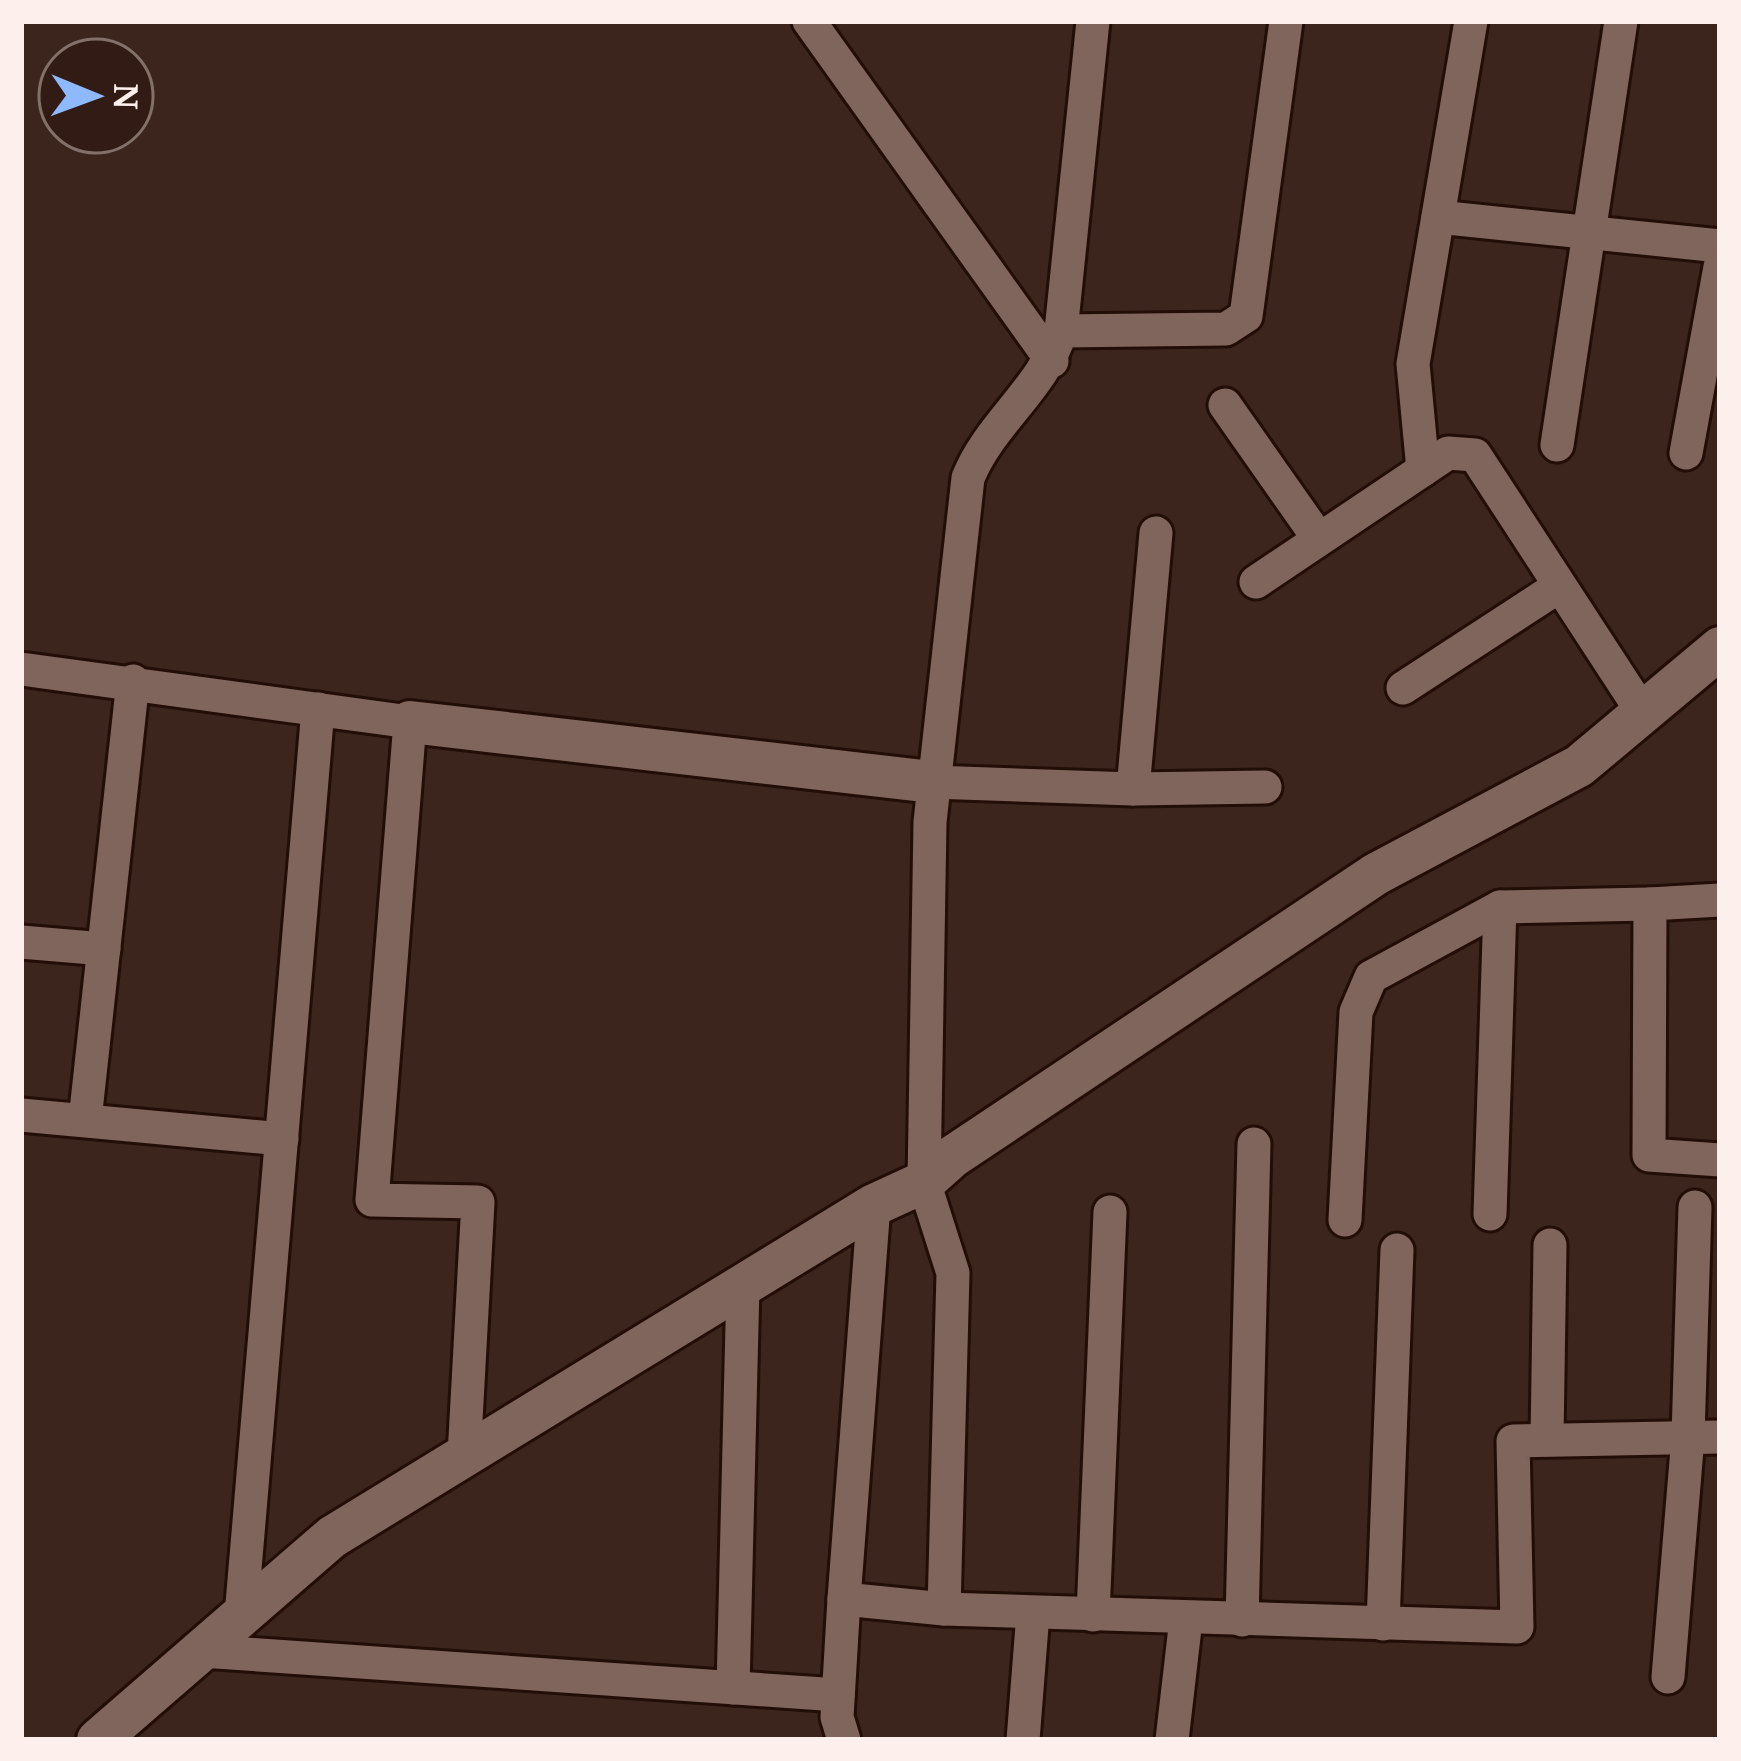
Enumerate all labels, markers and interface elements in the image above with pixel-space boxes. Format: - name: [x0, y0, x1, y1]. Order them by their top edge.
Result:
- north arrow: [36, 36, 156, 156]
- text: N: [104, 83, 149, 110]

